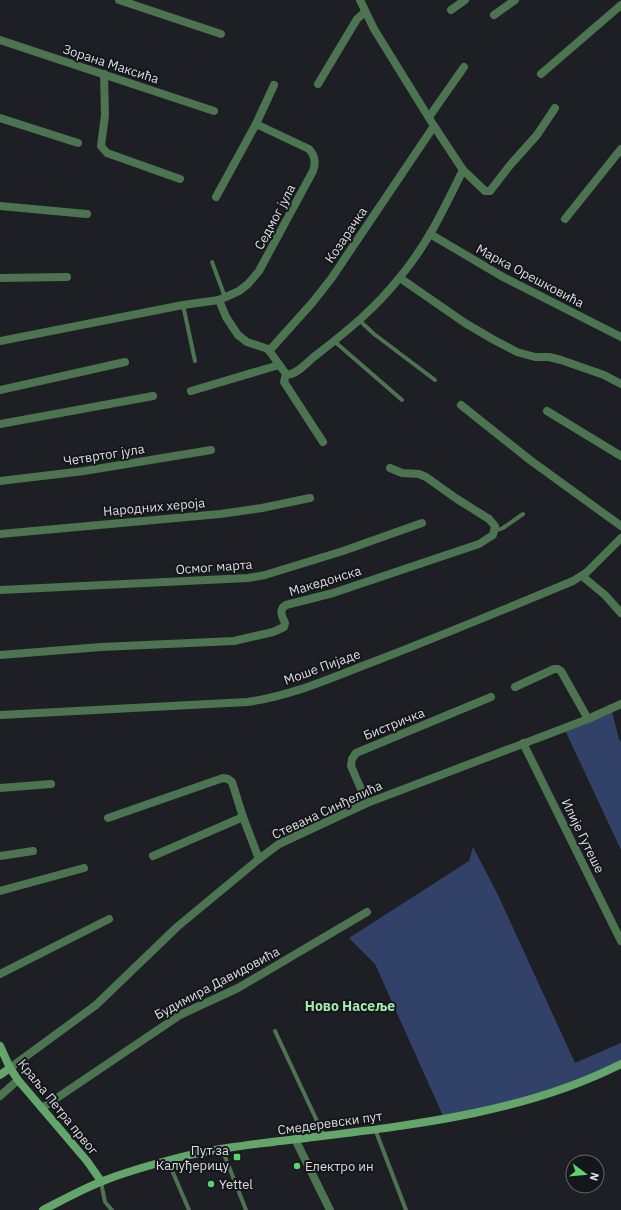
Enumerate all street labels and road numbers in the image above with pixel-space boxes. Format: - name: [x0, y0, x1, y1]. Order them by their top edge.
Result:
- street label: Зорана Максића: [61, 40, 161, 88]
- street label: Седмог јула: [251, 181, 299, 253]
- street label: Козарачка: [321, 204, 371, 266]
- street label: Марка Орешковића: [473, 240, 587, 312]
- street label: Четвртог јула: [62, 440, 146, 470]
- street label: Народних хероја: [102, 494, 206, 520]
- street label: Осмог марта: [175, 556, 253, 578]
- street label: Македонска: [287, 562, 363, 600]
- street label: Моше Пијаде: [281, 645, 363, 689]
- street label: Бистричка: [361, 704, 427, 744]
- street label: Стевана Синђелића: [269, 777, 385, 843]
- street label: Илије Гутеше: [558, 796, 608, 876]
- street label: Будимира Давидовића: [151, 943, 283, 1023]
- street label: Краља Петра првог: [14, 1056, 102, 1159]
- street label: Смедеревски пут: [277, 1107, 383, 1139]

